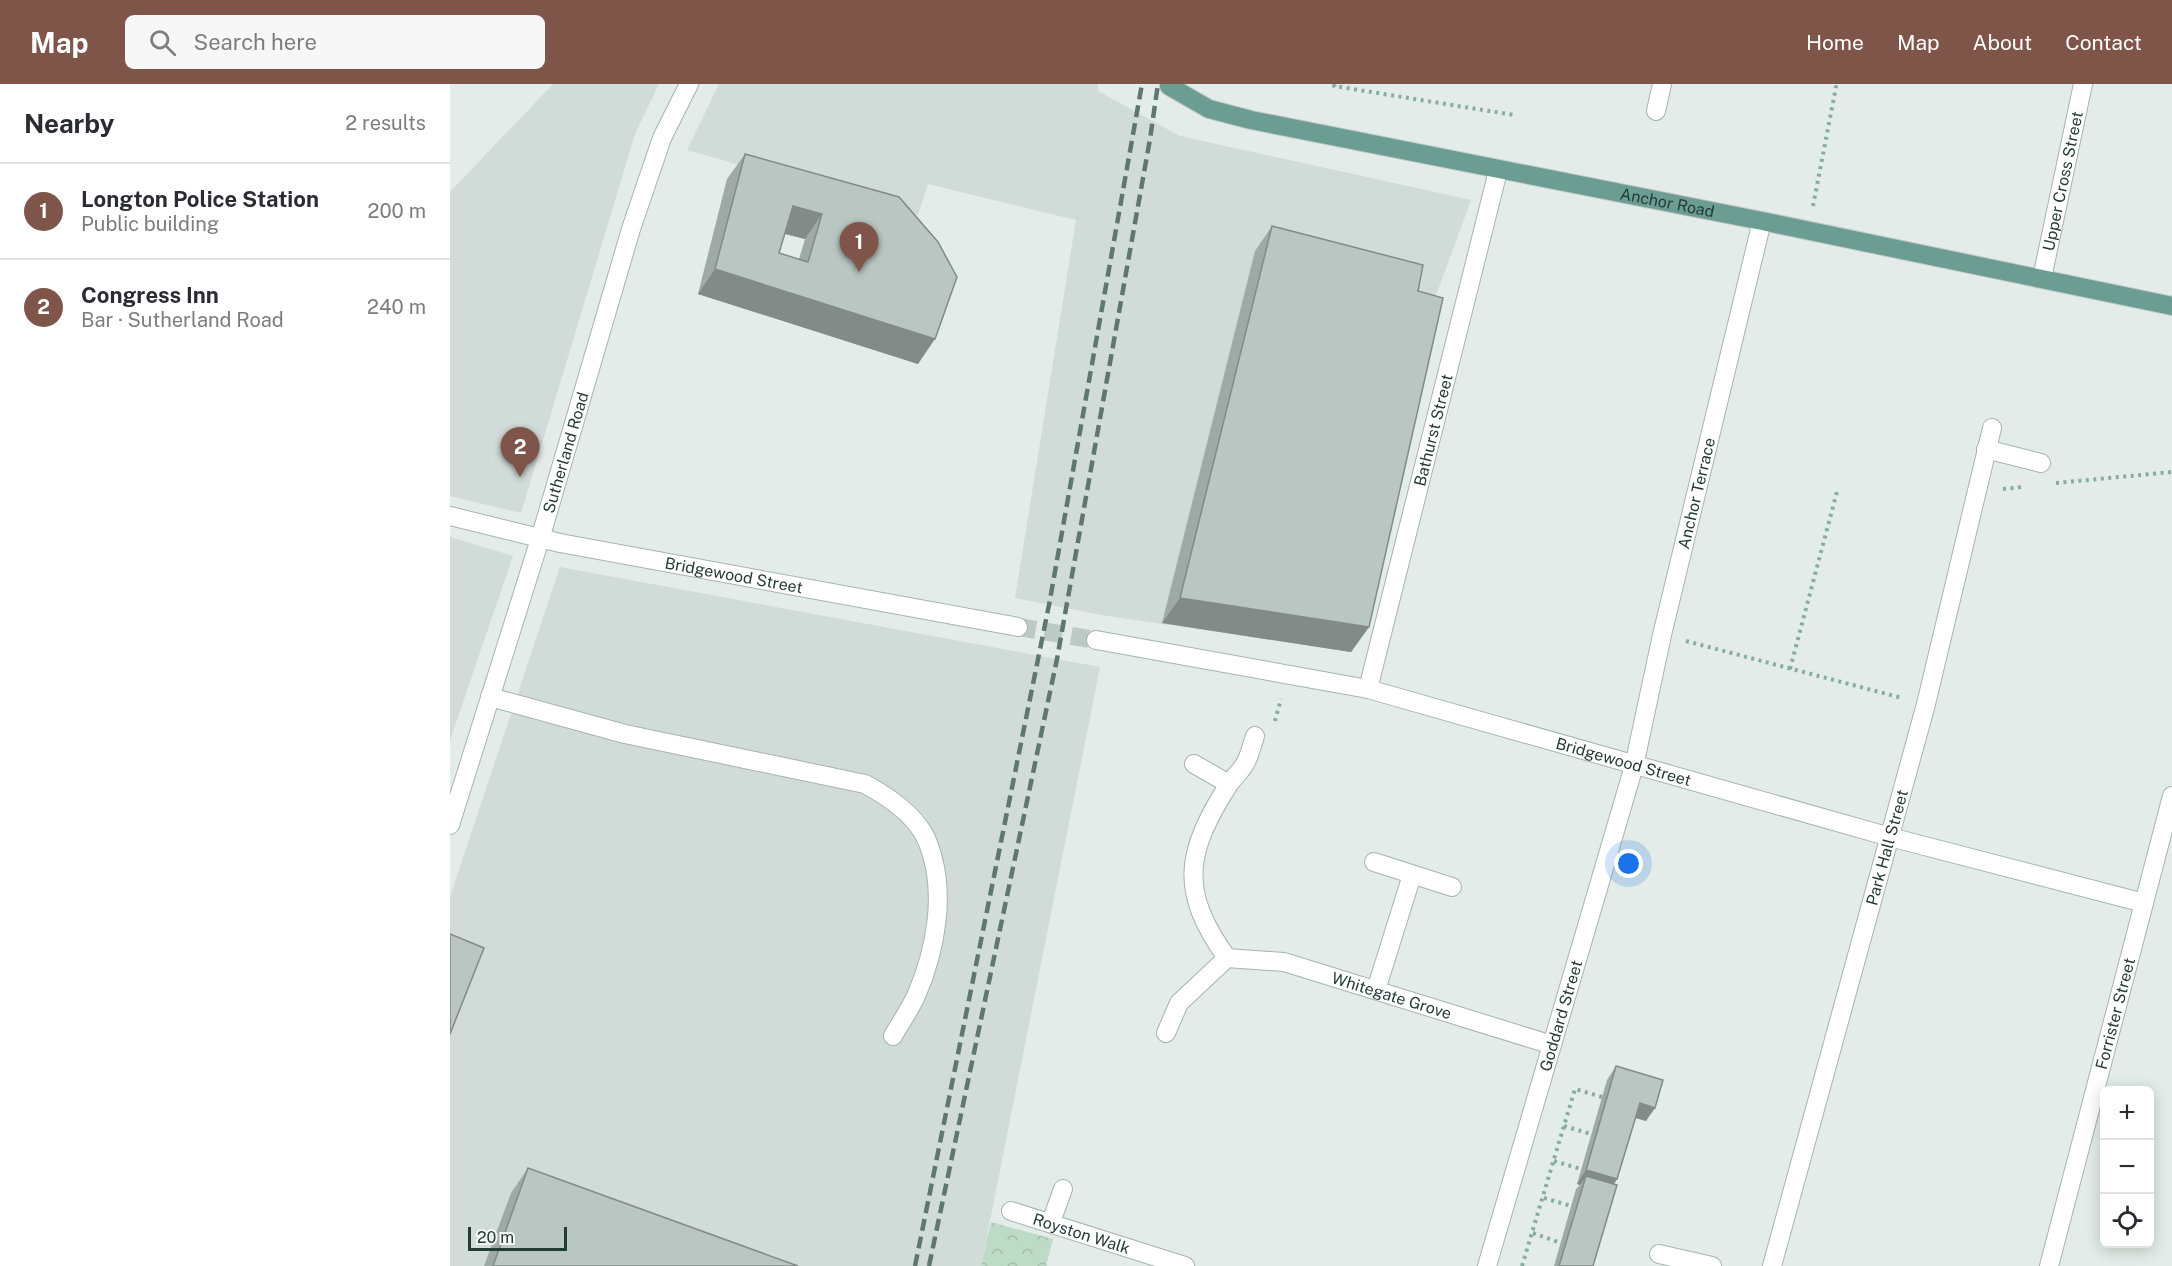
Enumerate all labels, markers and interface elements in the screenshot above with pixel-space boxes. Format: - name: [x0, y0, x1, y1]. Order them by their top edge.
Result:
- search box: [125, 15, 545, 69]
- text: Map: [30, 26, 89, 59]
- icon: search: [146, 26, 179, 59]
- text: Search here: [194, 29, 317, 55]
- text: Home: [1806, 30, 1864, 55]
- text: Map: [1897, 30, 1940, 55]
- text: About: [1973, 30, 2032, 55]
- text: Contact: [2065, 30, 2142, 55]
- text: Nearby: [24, 108, 114, 139]
- street label: Upper Cross Street: [2039, 110, 2087, 253]
- text: 2 results: [345, 111, 426, 135]
- street label: Anchor Road: [1619, 184, 1716, 221]
- text: Longton Police Station: [81, 186, 319, 212]
- text: 1: [39, 199, 48, 223]
- text: 200 m: [368, 199, 426, 223]
- text: Public building: [81, 212, 219, 236]
- pin: 1: [840, 222, 878, 272]
- text: Congress Inn: [81, 282, 219, 308]
- text: 2: [37, 295, 50, 319]
- text: 240 m: [367, 295, 426, 319]
- text: Bar · Sutherland Road: [81, 308, 284, 332]
- street label: Bathurst Street: [1410, 372, 1457, 488]
- street label: Sutherland Road: [539, 390, 593, 515]
- pin: 2: [500, 428, 540, 477]
- street label: Anchor Terrace: [1674, 436, 1719, 551]
- street label: Bridgewood Street: [663, 553, 804, 597]
- street label: Bridgewood Street: [1554, 734, 1693, 790]
- street label: Park Hall Street: [1862, 788, 1912, 908]
- your location: [1614, 849, 1643, 878]
- street label: Forrister Street: [2092, 956, 2139, 1072]
- street label: Goddard Street: [1536, 958, 1586, 1074]
- street label: Whitegate Grove: [1329, 968, 1454, 1023]
- map controls: [2100, 1086, 2154, 1248]
- button: +: [2100, 1086, 2154, 1140]
- button: −: [2100, 1140, 2154, 1194]
- button: locate: [2100, 1194, 2154, 1248]
- street label: Royston Walk: [1030, 1210, 1132, 1258]
- scale bar: [468, 1224, 567, 1252]
- text: 20 m: [477, 1228, 514, 1247]

